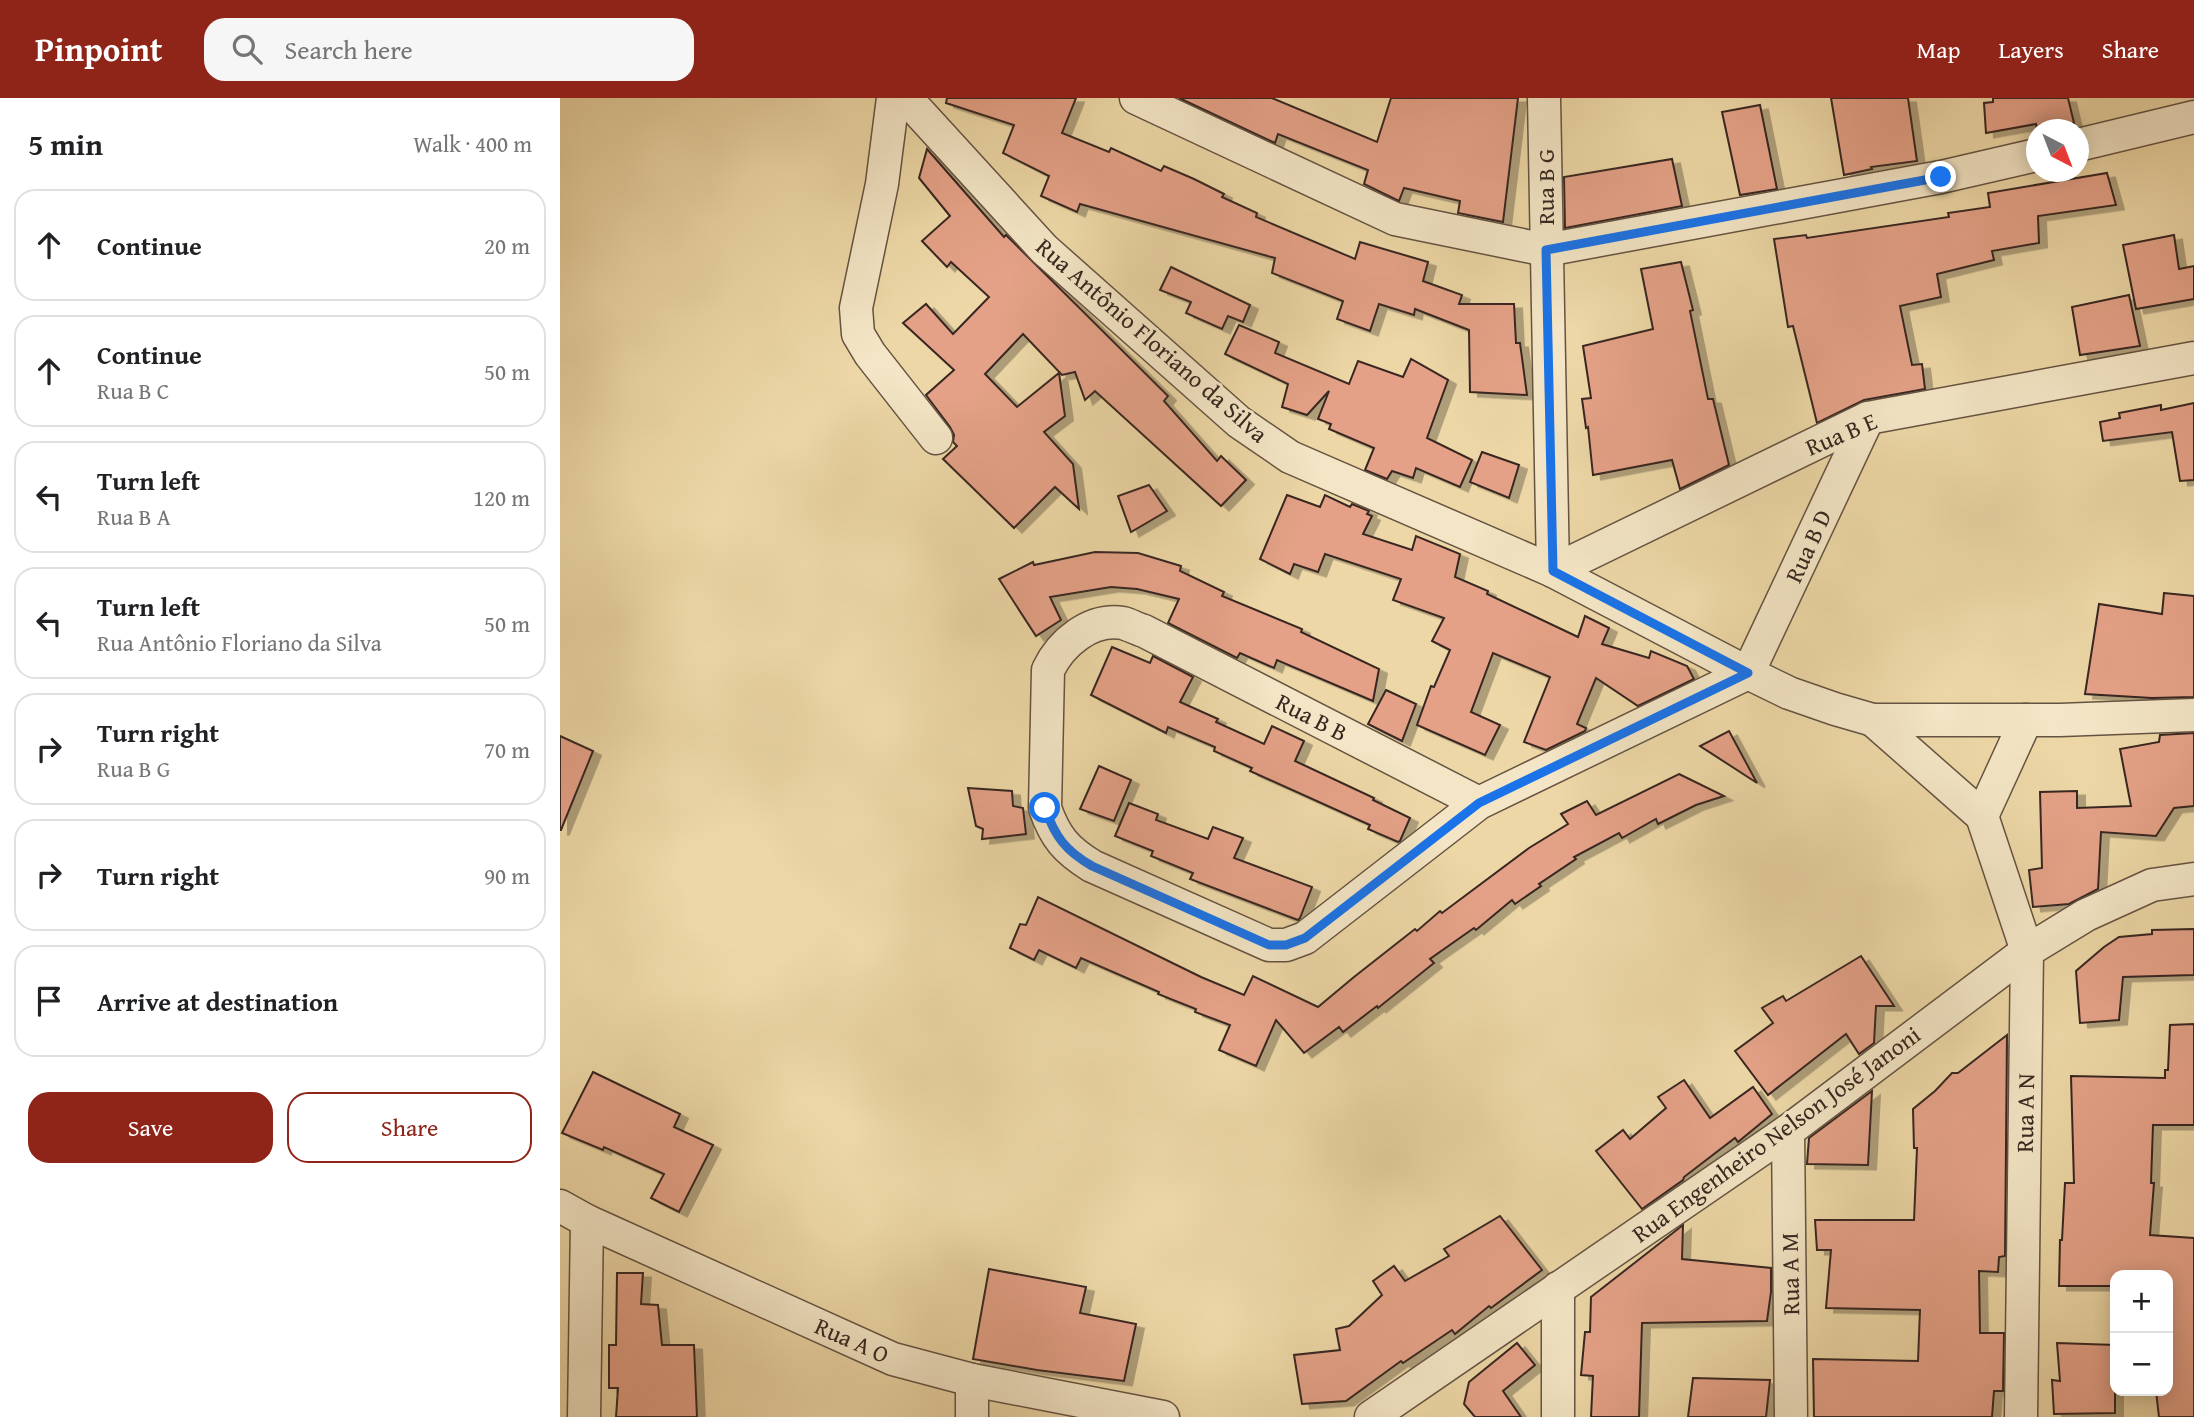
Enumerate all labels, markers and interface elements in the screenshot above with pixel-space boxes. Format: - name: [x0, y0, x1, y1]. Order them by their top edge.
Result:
- search box: [204, 18, 694, 81]
- text: Pinpoint: [35, 25, 162, 73]
- icon: search: [228, 30, 266, 68]
- text: Search here: [284, 30, 413, 69]
- text: Map: [1917, 32, 1960, 67]
- text: Layers: [1998, 32, 2064, 67]
- text: Share: [2102, 32, 2159, 67]
- north arrow: [2026, 119, 2089, 182]
- text: 5 min: [28, 122, 103, 166]
- text: Walk · 400 m: [413, 127, 532, 160]
- street label: Rua B G: [1528, 149, 1563, 225]
- route end: [1925, 161, 1956, 192]
- icon: ahead: [30, 226, 68, 264]
- text: Continue: [97, 226, 202, 265]
- text: 20 m: [484, 229, 530, 262]
- street label: Rua Antônio Floriano da Silva: [1028, 229, 1276, 451]
- text: Continue: [97, 335, 202, 374]
- icon: ahead: [30, 352, 68, 390]
- text: 50 m: [484, 355, 530, 388]
- text: Rua B C: [97, 374, 169, 407]
- street label: Rua B E: [1800, 403, 1882, 465]
- text: Turn left: [97, 461, 200, 500]
- icon: left: [30, 478, 68, 516]
- text: 120 m: [473, 481, 530, 514]
- text: Rua B A: [97, 500, 171, 533]
- street label: Rua B D: [1776, 504, 1840, 588]
- text: Turn left: [97, 587, 200, 626]
- icon: left: [30, 604, 68, 642]
- text: 50 m: [484, 607, 530, 640]
- text: Rua Antônio Floriano da Silva: [97, 626, 382, 659]
- street label: Rua B B: [1270, 684, 1354, 750]
- text: Turn right: [97, 713, 219, 752]
- icon: right: [30, 730, 68, 768]
- text: 70 m: [484, 733, 530, 766]
- text: Rua B G: [97, 752, 170, 785]
- route start: [1029, 792, 1060, 823]
- icon: right: [30, 856, 68, 894]
- text: Turn right: [97, 856, 219, 895]
- text: 90 m: [484, 859, 530, 892]
- icon: arrive: [30, 982, 68, 1020]
- text: Arrive at destination: [97, 982, 338, 1021]
- street label: Rua Engenheiro Nelson José Janoni: [1624, 1017, 1928, 1251]
- street label: Rua A N: [2007, 1073, 2043, 1153]
- button: Save: [28, 1092, 273, 1163]
- button: Share: [287, 1092, 532, 1163]
- street label: Rua A M: [1772, 1232, 1808, 1316]
- map controls: [2110, 1270, 2173, 1396]
- button: +: [2110, 1270, 2173, 1333]
- street label: Rua A O: [809, 1308, 895, 1372]
- button: −: [2110, 1333, 2173, 1396]

